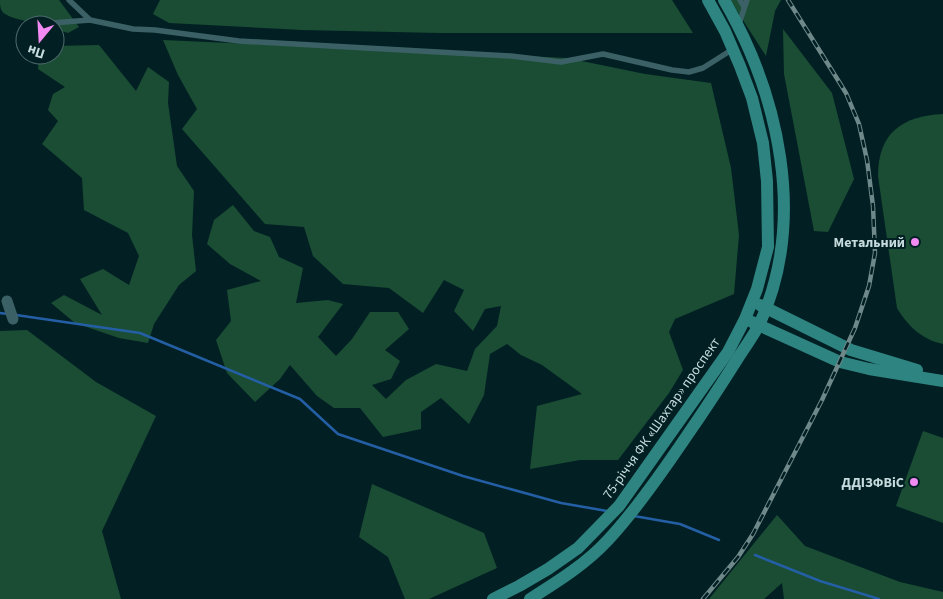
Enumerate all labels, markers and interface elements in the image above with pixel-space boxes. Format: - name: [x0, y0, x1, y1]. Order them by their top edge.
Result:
- north arrow: [15, 15, 65, 65]
- text: Пн: [25, 39, 48, 64]
- place label: Метальний: [834, 233, 905, 253]
- marker: Метальний: [909, 236, 921, 248]
- street label: 75-річчя ФК «Шахтар» проспект: [598, 333, 726, 503]
- place label: ДДІЗФВіС: [842, 473, 904, 493]
- marker: ДДІЗФВіС: [908, 476, 920, 488]

